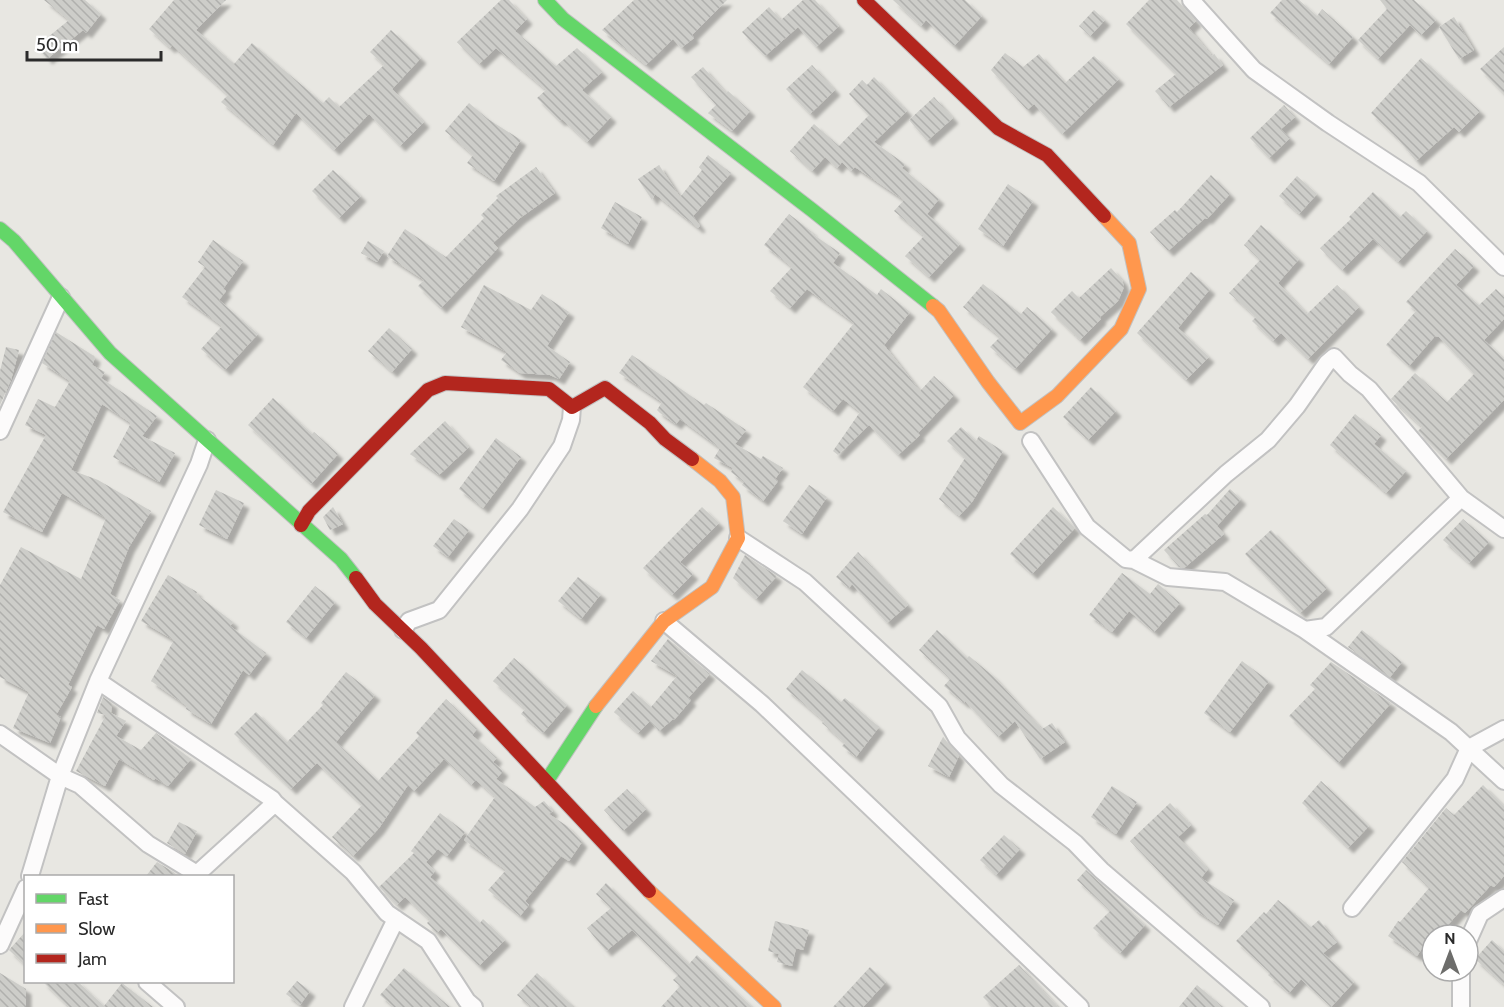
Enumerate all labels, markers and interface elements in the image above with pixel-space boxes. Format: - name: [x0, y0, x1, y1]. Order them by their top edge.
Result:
- scale bar: [27, 24, 160, 62]
- text: 50 m: [36, 34, 78, 56]
- legend: [24, 875, 234, 983]
- text: Fast: [78, 888, 109, 910]
- text: Slow: [78, 918, 115, 940]
- north arrow: [1420, 923, 1480, 983]
- text: N: [1444, 929, 1456, 948]
- text: Jam: [77, 948, 107, 970]

